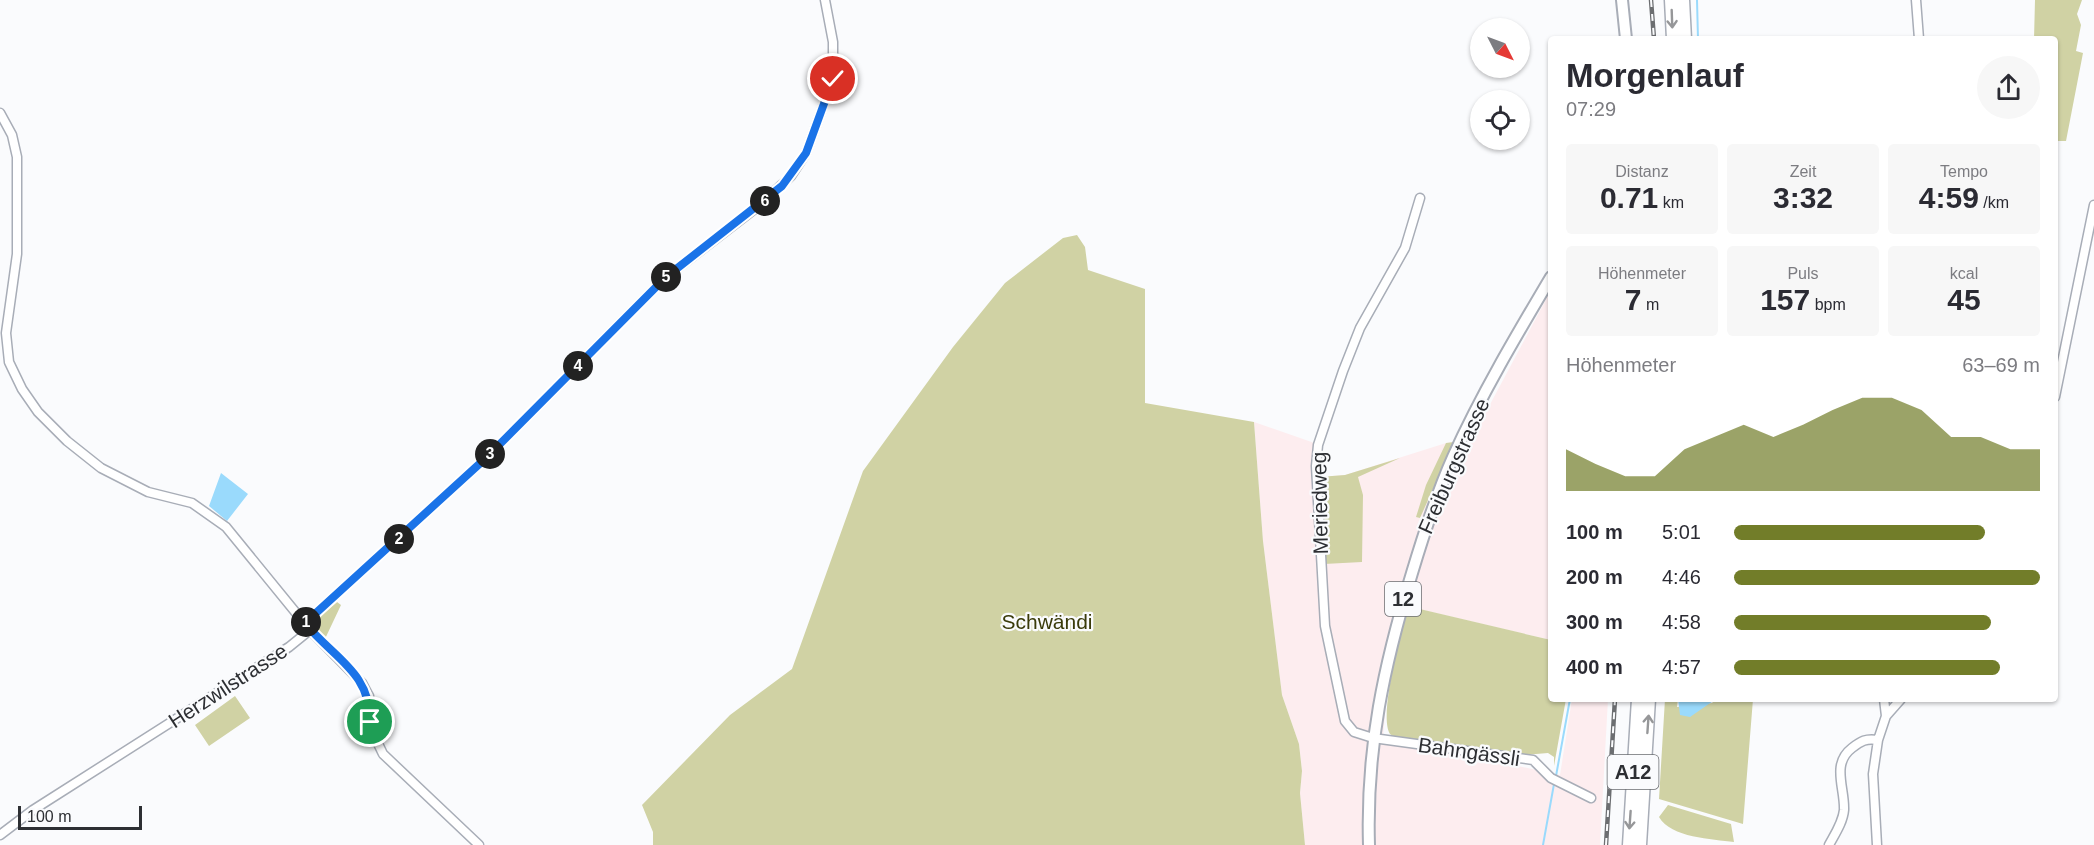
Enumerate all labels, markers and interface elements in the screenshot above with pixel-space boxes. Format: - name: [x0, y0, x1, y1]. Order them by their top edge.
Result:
- one-way arrow: [1667, 9, 1678, 29]
- north arrow: [1470, 18, 1530, 78]
- map controls: [1470, 18, 1530, 150]
- pin: [807, 53, 858, 104]
- button: share: [1977, 56, 2040, 119]
- text: Morgenlauf: [1566, 57, 1744, 94]
- icon: check: [816, 62, 849, 95]
- button: locate: [1470, 90, 1530, 150]
- text: 07:29: [1566, 98, 1616, 120]
- text: Distanz: [1615, 163, 1669, 180]
- text: Zeit: [1790, 163, 1816, 180]
- text: Tempo: [1940, 163, 1988, 180]
- text: 0.71: [1600, 181, 1658, 214]
- text: 3:32: [1773, 181, 1833, 214]
- text: 4:59: [1919, 181, 1979, 214]
- pin: 6: [750, 186, 780, 216]
- text: 6: [761, 192, 769, 209]
- text: km: [1658, 194, 1684, 211]
- text: /km: [1979, 194, 2009, 211]
- pin: 5: [651, 262, 681, 292]
- text: Höhenmeter: [1598, 265, 1686, 282]
- text: Puls: [1787, 265, 1819, 282]
- text: kcal: [1950, 265, 1978, 282]
- text: 5: [662, 268, 670, 285]
- text: 7: [1625, 283, 1641, 316]
- text: 157: [1760, 283, 1810, 316]
- text: 45: [1947, 283, 1981, 316]
- text: m: [1641, 296, 1659, 313]
- text: bpm: [1810, 296, 1846, 313]
- pin: 4: [563, 351, 593, 381]
- text: Höhenmeter: [1566, 354, 1676, 376]
- text: 63–69 m: [1962, 354, 2040, 376]
- text: 4: [574, 357, 582, 374]
- street label: Freiburgstrasse: [1413, 394, 1494, 537]
- pin: 3: [475, 439, 505, 469]
- text: 3: [486, 445, 494, 462]
- street label: Meriedweg: [1307, 451, 1332, 555]
- text: 100 m: [1566, 521, 1623, 543]
- text: 5:01: [1662, 521, 1701, 543]
- pin: 2: [384, 524, 414, 554]
- text: 2: [395, 530, 403, 547]
- text: 200 m: [1566, 566, 1623, 588]
- text: 4:46: [1662, 566, 1701, 588]
- road number: 12: [1385, 582, 1421, 616]
- pin: 1: [291, 607, 321, 637]
- park label: Schwändi: [1001, 610, 1093, 633]
- text: 300 m: [1566, 611, 1623, 633]
- text: 4:58: [1662, 611, 1701, 633]
- text: 1: [302, 613, 310, 630]
- street label: Herzwilstrasse: [164, 639, 291, 732]
- text: 400 m: [1566, 656, 1623, 678]
- text: 4:57: [1662, 656, 1701, 678]
- pin: [344, 696, 395, 747]
- icon: arrive: [353, 705, 386, 738]
- one-way arrow: [1643, 714, 1654, 734]
- street label: Bahngässli: [1417, 733, 1522, 770]
- road number: A12: [1608, 755, 1658, 789]
- scale bar: [18, 803, 142, 830]
- text: 100 m: [27, 808, 71, 825]
- one-way arrow: [1625, 810, 1636, 830]

